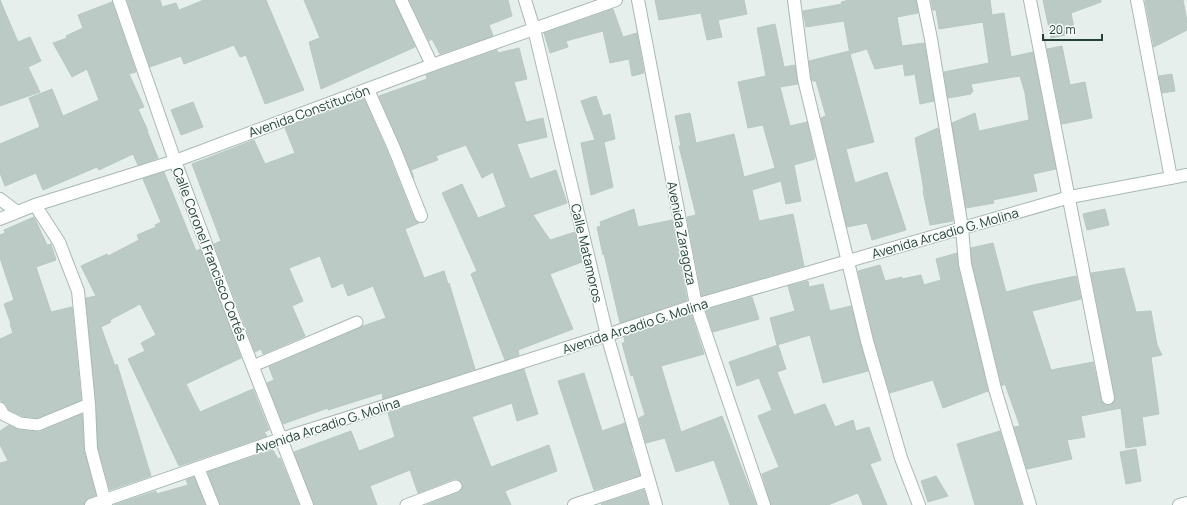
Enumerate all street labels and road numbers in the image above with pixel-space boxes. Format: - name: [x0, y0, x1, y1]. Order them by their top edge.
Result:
- street label: Avenida Constitución: [246, 81, 372, 141]
- street label: Calle Coronel Francisco Cortés: [169, 165, 251, 343]
- street label: Avenida Zaragoza: [663, 180, 701, 286]
- street label: Calle Matamoros: [567, 202, 607, 304]
- street label: Avenida Arcadio G. Molina: [869, 203, 1021, 263]
- street label: Avenida Arcadio G. Molina: [560, 294, 710, 358]
- street label: Avenida Arcadio G. Molina: [252, 393, 402, 457]

